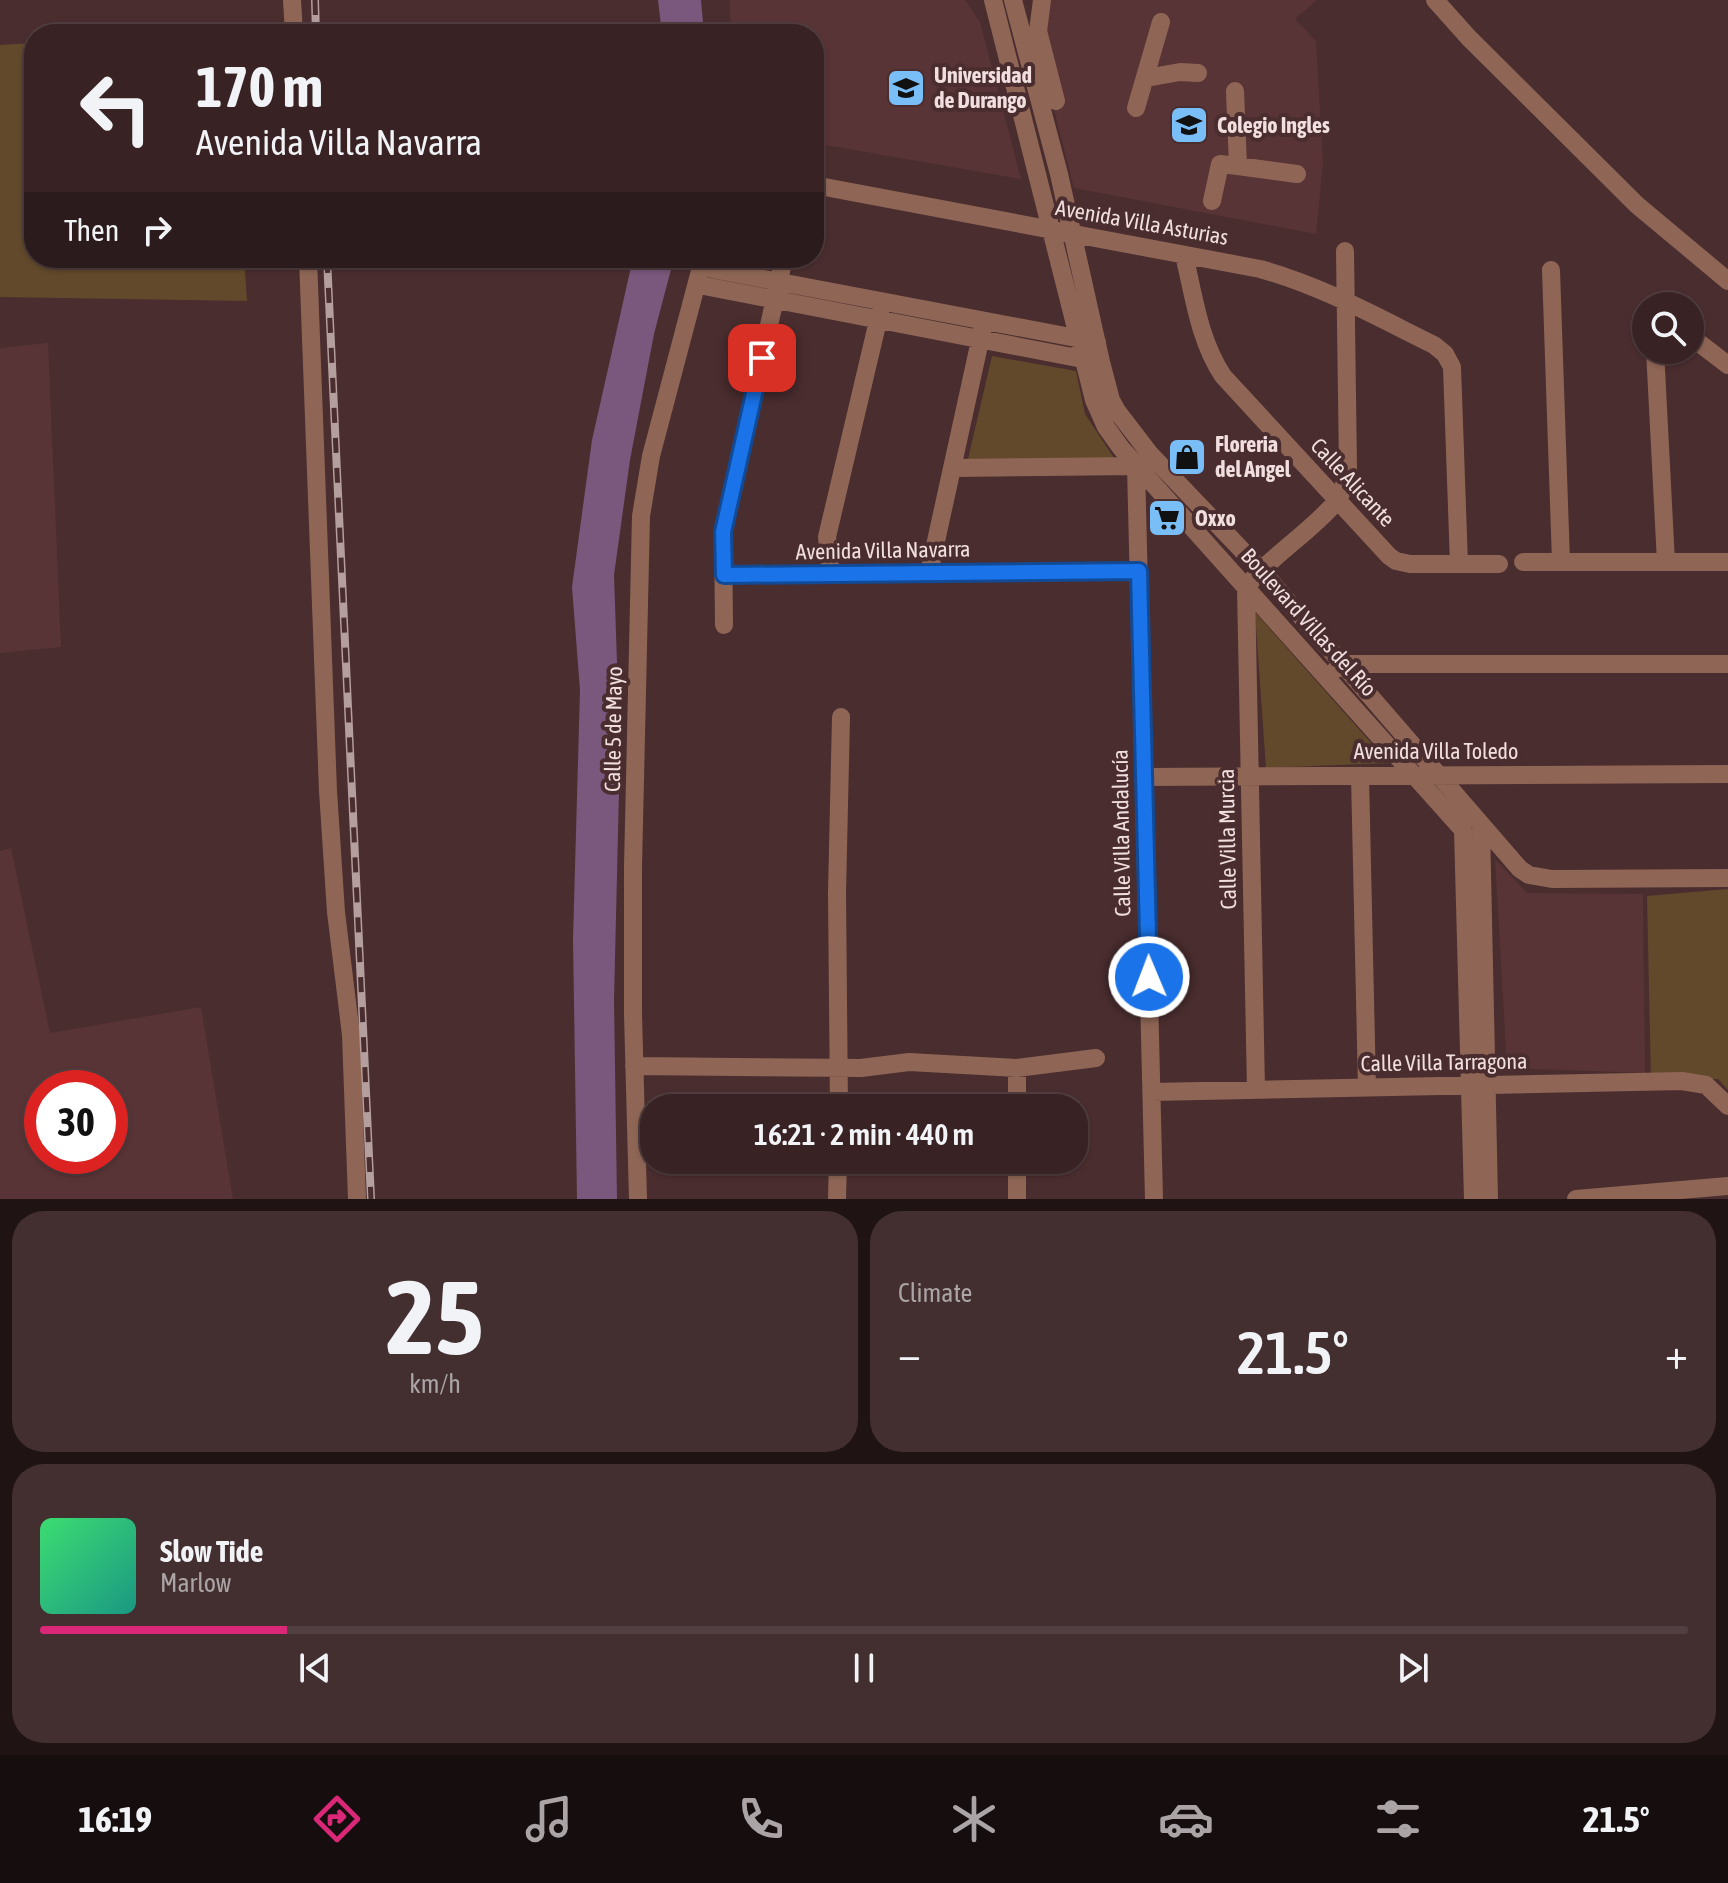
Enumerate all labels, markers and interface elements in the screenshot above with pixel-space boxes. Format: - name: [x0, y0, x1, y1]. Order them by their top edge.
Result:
- text: 170 m: [196, 55, 323, 119]
- icon: left: [64, 56, 168, 160]
- place label: Universidad de Durango: [934, 62, 1032, 113]
- school or university icon: Universidad de Durango: [885, 67, 927, 109]
- school or university icon: Colegio Ingles: [1168, 104, 1210, 146]
- place label: Colegio Ingles: [1217, 112, 1330, 138]
- text: Avenida Villa Navarra: [196, 121, 482, 163]
- street label: Avenida Villa Asturias: [1054, 194, 1231, 250]
- icon: right: [135, 208, 179, 252]
- text: Then: [64, 213, 119, 247]
- map controls: [1632, 292, 1704, 364]
- button: search: [1632, 292, 1704, 364]
- pin: [728, 324, 796, 392]
- icon: arrive: [740, 336, 784, 380]
- place label: Floreria del Angel: [1215, 431, 1292, 482]
- street label: Calle Alicante: [1306, 432, 1400, 532]
- shop icon: Floreria del Angel: [1166, 436, 1208, 478]
- supermarket icon: Oxxo: [1146, 497, 1188, 539]
- place label: Oxxo: [1195, 505, 1236, 531]
- street label: Avenida Villa Navarra: [795, 535, 971, 565]
- street label: Boulevard Villas del Río: [1236, 543, 1382, 701]
- street label: Calle 5 de Mayo: [599, 666, 627, 792]
- street label: Avenida Villa Toledo: [1354, 738, 1518, 764]
- street label: Calle Villa Andalucía: [1107, 749, 1135, 917]
- street label: Calle Villa Murcia: [1213, 768, 1241, 910]
- position arrow: [1107, 935, 1191, 1019]
- street label: Calle Villa Tarragona: [1360, 1048, 1528, 1076]
- speed limit sign: 30: [24, 1070, 128, 1174]
- text: 16:21 · 2 min · 440 m: [754, 1117, 974, 1151]
- text: 25: [386, 1257, 484, 1376]
- text: Climate: [898, 1278, 972, 1308]
- text: 21.5°: [1237, 1318, 1349, 1387]
- text: −: [898, 1328, 921, 1378]
- text: +: [1665, 1328, 1688, 1378]
- text: km/h: [409, 1369, 461, 1399]
- text: Slow Tide: [160, 1534, 263, 1568]
- text: Marlow: [160, 1568, 231, 1598]
- icon: previous: [293, 1646, 337, 1690]
- icon: pause: [842, 1646, 886, 1690]
- icon: next: [1391, 1646, 1435, 1690]
- icon: directions: [309, 1791, 365, 1847]
- icon: music: [521, 1791, 577, 1847]
- icon: phone: [733, 1791, 789, 1847]
- icon: climate: [946, 1791, 1002, 1847]
- icon: car: [1158, 1791, 1214, 1847]
- icon: filters: [1370, 1791, 1426, 1847]
- text: 16:19: [78, 1798, 152, 1840]
- text: 21.5°: [1583, 1798, 1650, 1840]

